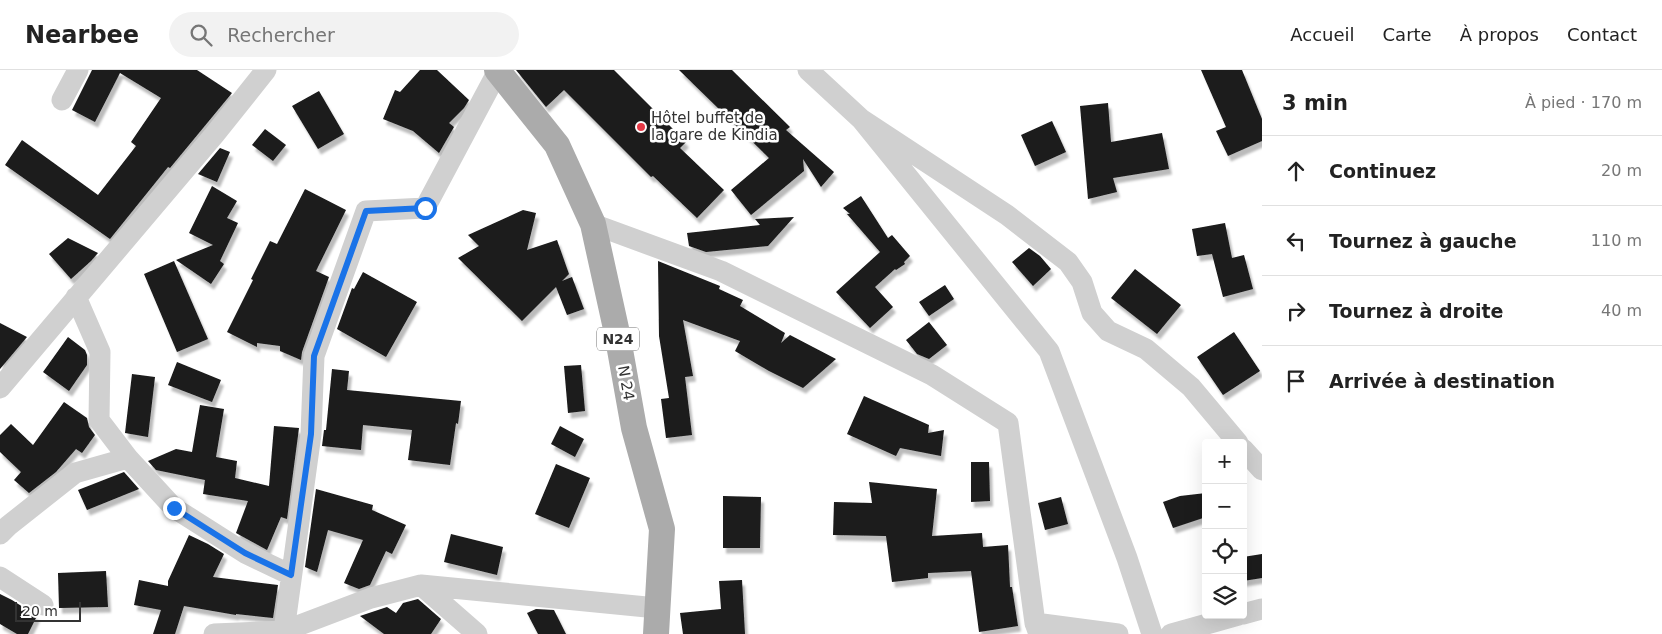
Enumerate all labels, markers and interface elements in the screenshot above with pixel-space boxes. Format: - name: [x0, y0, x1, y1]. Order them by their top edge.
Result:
- search box: [169, 12, 519, 57]
- text: Nearbee: [25, 21, 139, 49]
- icon: search: [187, 21, 215, 49]
- text: Rechercher: [227, 24, 335, 46]
- text: Accueil: [1290, 24, 1355, 45]
- text: Carte: [1383, 24, 1432, 45]
- text: À propos: [1460, 24, 1539, 45]
- text: Contact: [1567, 24, 1637, 45]
- text: 3 min: [1282, 91, 1348, 115]
- text: À pied · 170 m: [1525, 93, 1642, 112]
- place label: Hôtel buffet de la gare de Kindia: [651, 109, 778, 144]
- marker: Hôtel buffet de la gare de Kindia: [635, 121, 647, 133]
- icon: ahead: [1282, 157, 1310, 185]
- text: Continuez: [1329, 160, 1436, 182]
- text: 20 m: [1601, 161, 1642, 180]
- route start: [414, 197, 437, 220]
- icon: left: [1282, 227, 1310, 255]
- text: Tournez à gauche: [1329, 230, 1517, 252]
- text: 110 m: [1591, 231, 1642, 250]
- icon: right: [1282, 297, 1310, 325]
- text: Tournez à droite: [1329, 300, 1503, 322]
- text: 40 m: [1601, 301, 1642, 320]
- road number: N24: [597, 328, 639, 350]
- street label: N 24: [614, 364, 638, 402]
- icon: arrive: [1282, 367, 1310, 395]
- text: Arrivée à destination: [1329, 370, 1555, 392]
- map controls: [1202, 439, 1247, 619]
- button: +: [1202, 439, 1247, 484]
- button: −: [1202, 484, 1247, 529]
- route end: [163, 497, 186, 520]
- button: locate: [1202, 529, 1247, 574]
- button: layers: [1202, 574, 1247, 619]
- scale bar: [15, 599, 81, 622]
- text: 20 m: [22, 603, 58, 619]

